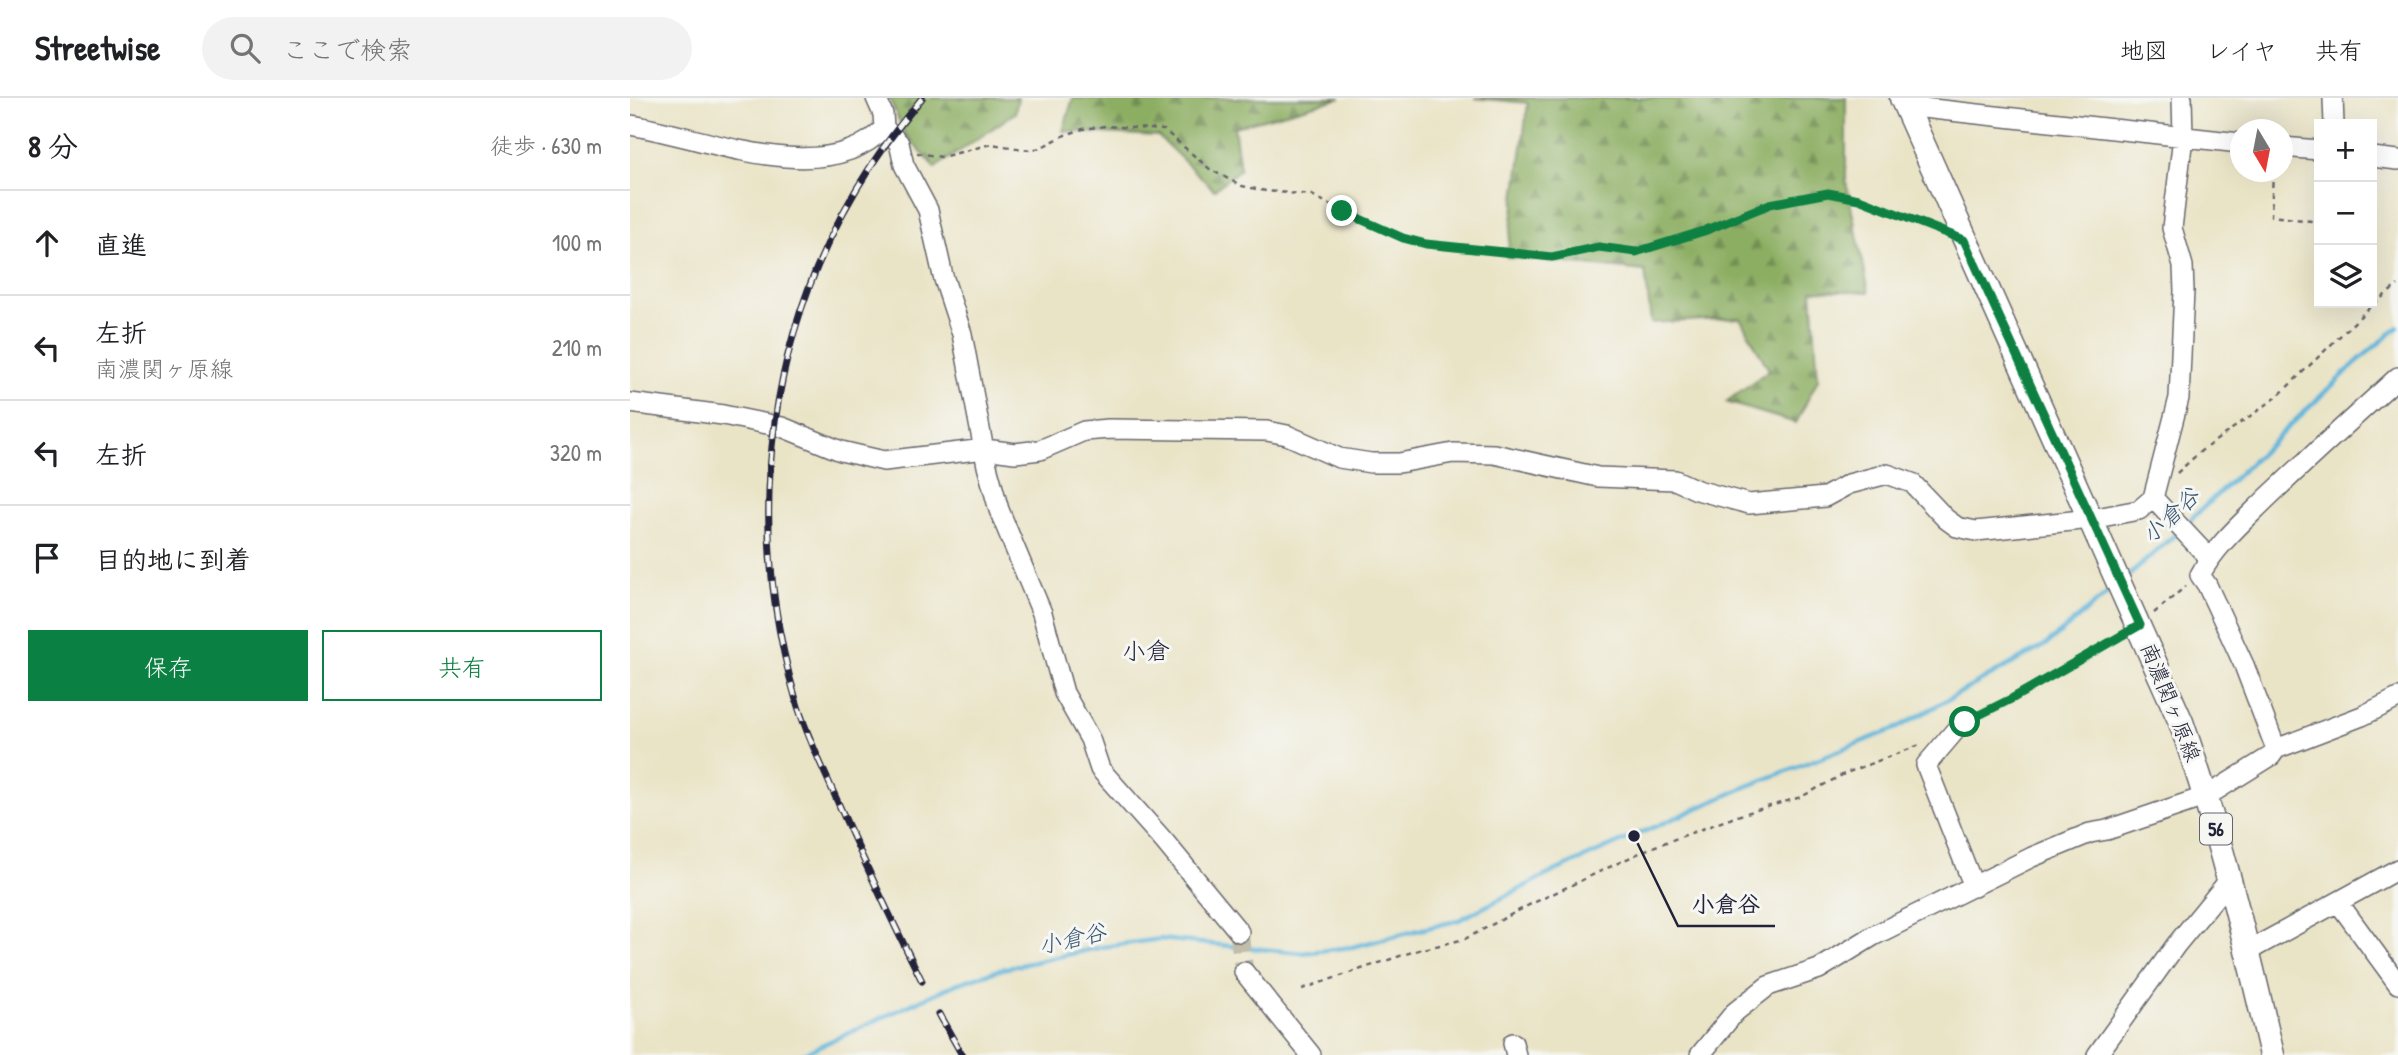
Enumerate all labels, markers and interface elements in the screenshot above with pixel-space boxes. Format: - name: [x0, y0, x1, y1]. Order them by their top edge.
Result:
- search box: [202, 17, 692, 80]
- text: Streetwise: [35, 26, 160, 70]
- icon: search: [226, 29, 264, 67]
- text: ここで検索: [282, 32, 412, 67]
- text: 地図: [2120, 34, 2168, 66]
- text: レイヤ: [2206, 34, 2277, 66]
- text: 共有: [2315, 34, 2363, 66]
- north arrow: [2230, 119, 2293, 182]
- map controls: [2314, 119, 2377, 308]
- button: +: [2314, 119, 2377, 182]
- text: 8 分: [28, 126, 78, 166]
- text: 徒歩 · 630 m: [490, 130, 602, 161]
- button: −: [2314, 182, 2377, 245]
- route end: [1326, 195, 1357, 226]
- icon: ahead: [28, 224, 66, 262]
- text: 直進: [95, 227, 147, 262]
- text: 100 m: [552, 227, 602, 258]
- button: layers: [2314, 245, 2377, 308]
- text: 左折: [95, 315, 147, 350]
- icon: left: [28, 329, 66, 367]
- text: 210 m: [552, 332, 602, 363]
- text: 南濃関ヶ原線: [95, 353, 233, 384]
- icon: left: [28, 434, 66, 472]
- text: 左折: [95, 437, 147, 472]
- text: 320 m: [550, 437, 602, 468]
- water label: 小倉谷: [2134, 479, 2207, 550]
- icon: arrive: [28, 539, 66, 577]
- text: 目的地に到着: [95, 542, 251, 577]
- button: 保存: [28, 630, 308, 701]
- button: 共有: [322, 630, 602, 701]
- district label: 小倉: [1122, 634, 1170, 666]
- street label: 南濃関ヶ原線: [2134, 638, 2208, 766]
- route start: [1949, 706, 1980, 737]
- road number: 56: [2200, 814, 2232, 844]
- callout: 小倉谷: [1678, 882, 1775, 926]
- text: 小倉谷: [1692, 888, 1761, 919]
- water label: 小倉谷: [1035, 915, 1110, 961]

